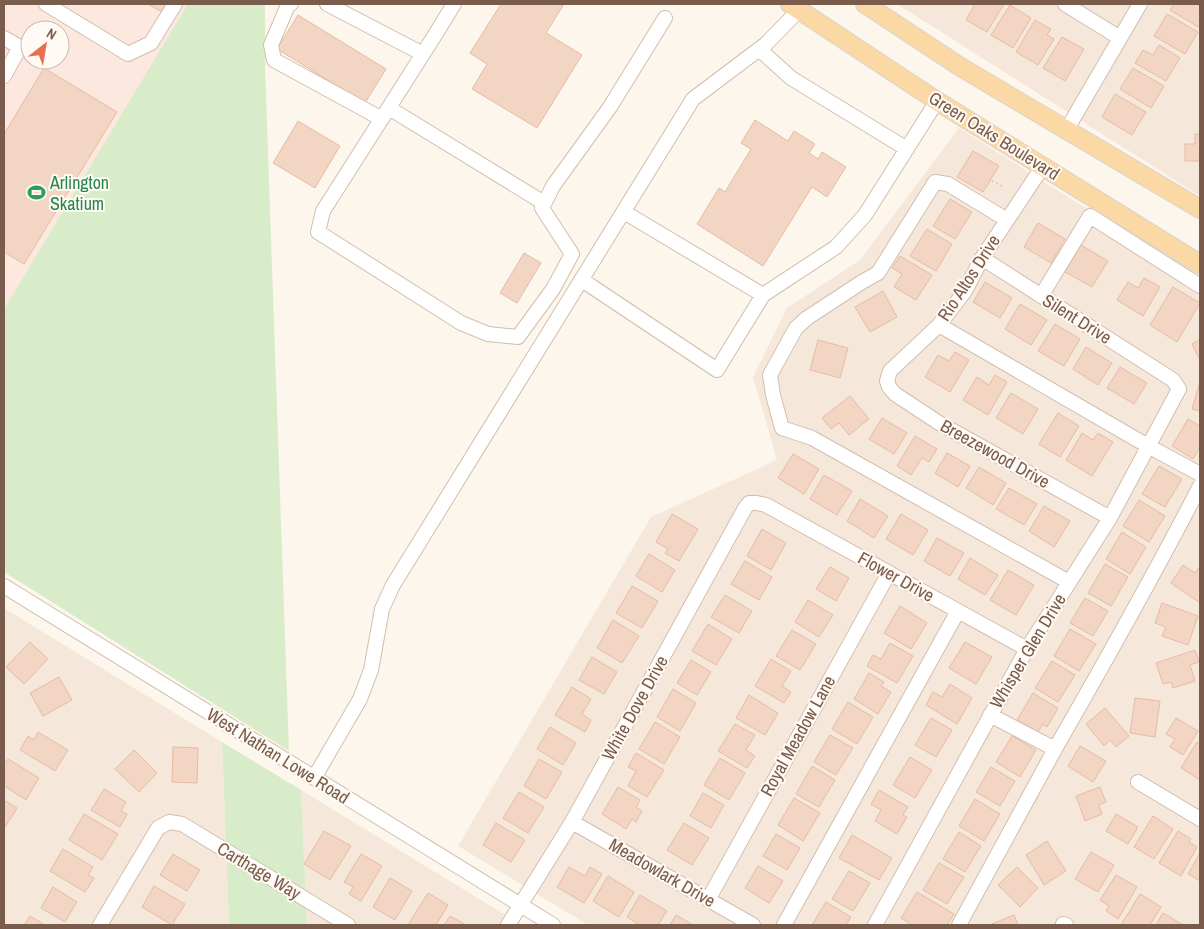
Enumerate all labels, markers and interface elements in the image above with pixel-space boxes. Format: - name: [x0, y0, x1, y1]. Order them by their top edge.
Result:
- north arrow: [20, 20, 70, 70]
- text: N: [44, 24, 60, 44]
- street label: Green Oaks Boulevard: [924, 85, 1065, 186]
- place label: Arlington Skatium: [49, 170, 109, 216]
- sports icon: Arlington Skatium: [26, 183, 46, 203]
- street label: Rio Altos Drive: [931, 230, 1006, 326]
- street label: Silent Drive: [1038, 288, 1117, 350]
- street label: Breezewood Drive: [936, 413, 1054, 494]
- street label: Flower Drive: [854, 545, 939, 608]
- street label: Whisper Glen Drive: [983, 589, 1072, 713]
- street label: White Dove Drive: [595, 651, 674, 765]
- street label: Royal Meadow Lane: [754, 671, 841, 801]
- street label: West Nathan Lowe Road: [202, 702, 354, 810]
- street label: Meadowlark Drive: [604, 832, 720, 913]
- street label: Carthage Way: [213, 836, 306, 906]

